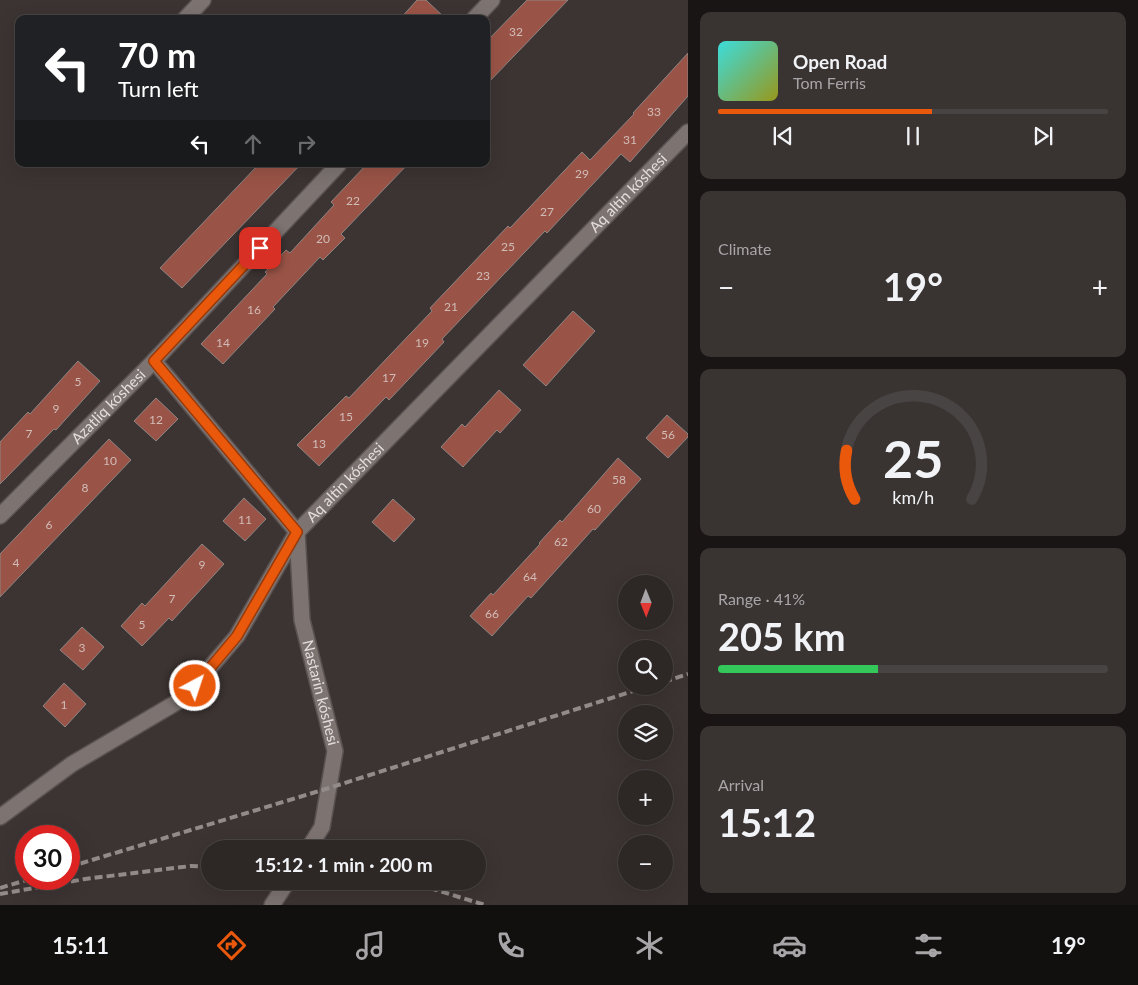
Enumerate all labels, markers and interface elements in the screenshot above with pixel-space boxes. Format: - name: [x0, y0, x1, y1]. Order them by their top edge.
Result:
- house number: 32: [509, 24, 523, 39]
- text: 70 m: [118, 33, 196, 75]
- icon: left: [35, 35, 100, 100]
- text: Open Road: [793, 50, 887, 73]
- text: Tom Ferris: [793, 73, 866, 92]
- text: Turn left: [118, 75, 199, 102]
- house number: 33: [647, 104, 661, 119]
- icon: previous: [769, 122, 797, 150]
- icon: pause: [899, 122, 927, 150]
- icon: next: [1029, 122, 1057, 150]
- icon: left: [186, 130, 214, 158]
- icon: ahead: [239, 130, 267, 158]
- icon: right: [292, 130, 320, 158]
- house number: 31: [623, 132, 637, 147]
- street label: Aq altin kóshesi: [585, 149, 670, 236]
- house number: 29: [575, 166, 589, 181]
- house number: 22: [346, 193, 360, 208]
- house number: 27: [540, 204, 554, 219]
- pin: [239, 227, 281, 269]
- house number: 20: [316, 231, 330, 246]
- icon: arrive: [246, 234, 274, 262]
- house number: 25: [501, 239, 515, 254]
- text: Climate: [718, 239, 771, 258]
- text: 19°: [883, 263, 943, 309]
- house number: 23: [476, 268, 490, 283]
- text: −: [718, 270, 734, 304]
- text: +: [1092, 270, 1108, 304]
- house number: 21: [444, 299, 458, 314]
- house number: 16: [247, 302, 261, 317]
- house number: 14: [216, 335, 230, 350]
- house number: 19: [415, 335, 429, 350]
- street label: Azatliq kóshesi: [67, 365, 149, 447]
- house number: 17: [382, 370, 396, 385]
- house number: 5: [75, 374, 82, 389]
- house number: 9: [53, 401, 60, 416]
- house number: 15: [339, 409, 353, 424]
- house number: 12: [149, 412, 163, 427]
- house number: 7: [26, 426, 33, 441]
- house number: 56: [661, 427, 675, 442]
- text: 25: [883, 427, 943, 489]
- house number: 13: [312, 436, 326, 451]
- street label: Aq altin kóshesi: [302, 439, 387, 525]
- house number: 10: [103, 453, 117, 468]
- house number: 58: [612, 472, 626, 487]
- house number: 8: [82, 480, 89, 495]
- text: km/h: [892, 486, 934, 508]
- house number: 60: [587, 501, 601, 516]
- house number: 11: [238, 512, 252, 527]
- house number: 6: [46, 517, 53, 532]
- house number: 62: [554, 534, 568, 549]
- house number: 4: [13, 555, 20, 570]
- house number: 9: [199, 557, 206, 572]
- house number: 64: [523, 569, 537, 584]
- north arrow: [618, 575, 672, 630]
- map controls: [618, 575, 673, 890]
- text: Range · 41%: [718, 589, 805, 608]
- house number: 7: [169, 591, 176, 606]
- house number: 66: [485, 606, 499, 621]
- text: 205 km: [718, 613, 846, 659]
- house number: 5: [139, 617, 146, 632]
- street label: Nastarin kóshesi: [299, 638, 343, 747]
- house number: 3: [79, 640, 86, 655]
- button: search: [618, 640, 673, 695]
- position arrow: [168, 659, 220, 711]
- house number: 1: [61, 697, 68, 712]
- button: layers: [618, 705, 673, 760]
- button: +: [618, 770, 673, 825]
- text: Arrival: [718, 775, 764, 794]
- text: 15:12: [718, 799, 816, 845]
- speed limit sign: 30: [15, 825, 80, 890]
- button: −: [618, 835, 673, 890]
- text: 15:12 · 1 min · 200 m: [254, 853, 433, 876]
- icon: directions: [214, 928, 249, 963]
- icon: music: [353, 928, 388, 963]
- icon: phone: [493, 928, 528, 963]
- icon: climate: [632, 928, 667, 963]
- icon: car: [772, 928, 807, 963]
- icon: filters: [911, 928, 946, 963]
- text: 15:11: [52, 932, 109, 959]
- text: 19°: [1051, 932, 1086, 959]

